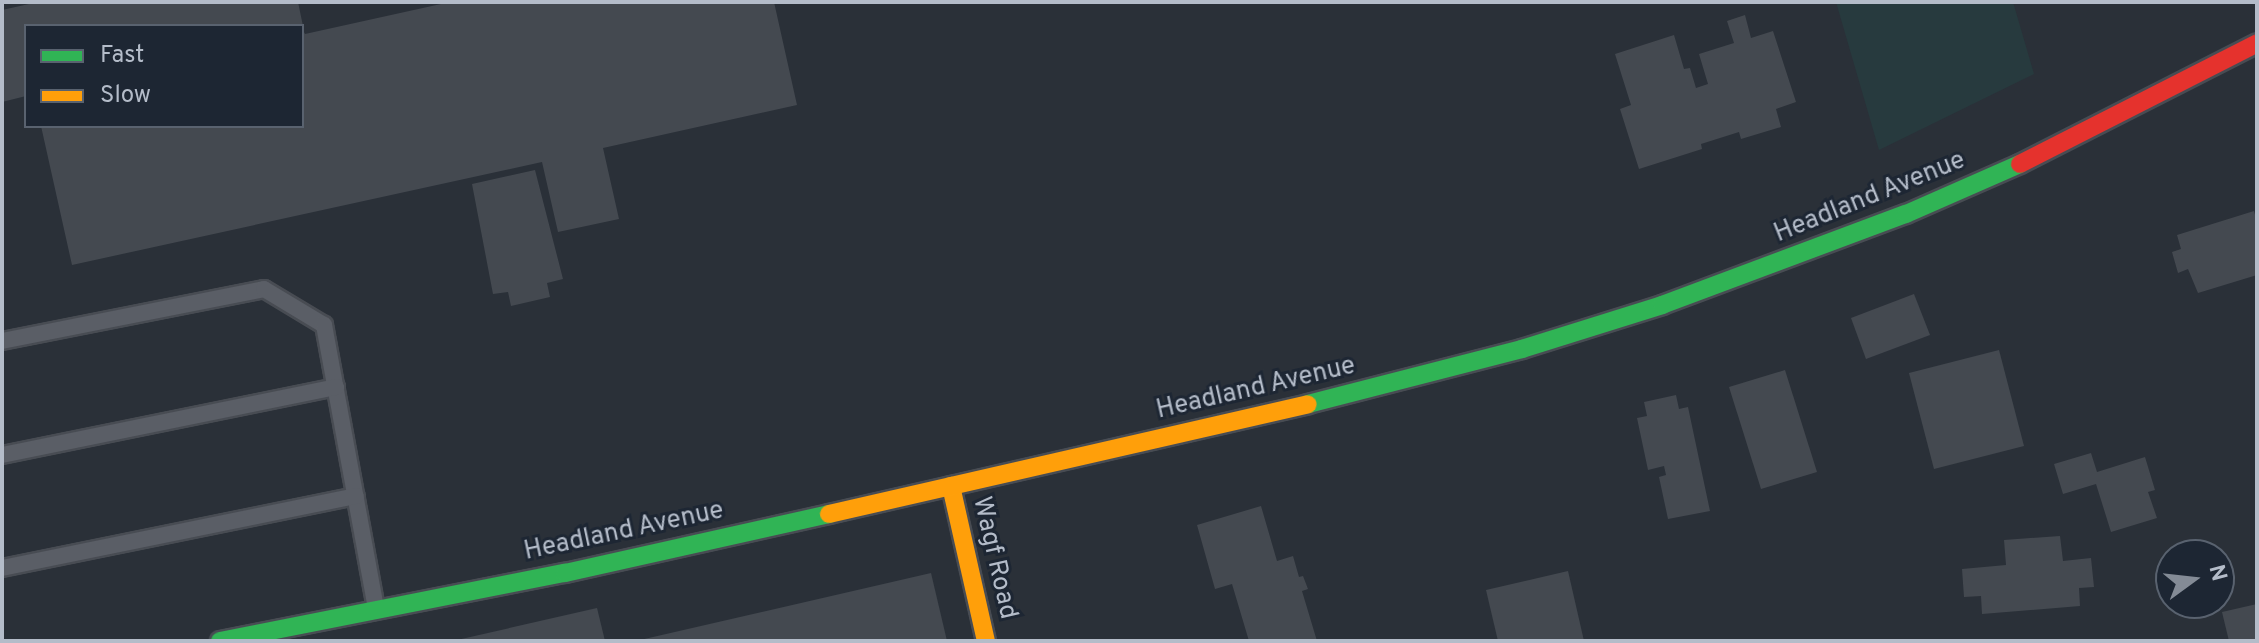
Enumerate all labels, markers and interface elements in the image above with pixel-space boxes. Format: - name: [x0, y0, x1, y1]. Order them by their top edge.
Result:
- legend: [24, 24, 304, 128]
- text: Fast: [100, 41, 144, 71]
- text: Slow: [100, 81, 151, 111]
- street label: Headland Avenue: [1769, 145, 1971, 251]
- street label: Headland Avenue: [1153, 351, 1359, 427]
- street label: Wagf Road: [965, 494, 1023, 622]
- street label: Headland Avenue: [521, 496, 727, 568]
- north arrow: [2155, 539, 2235, 619]
- text: N: [2202, 562, 2232, 584]

